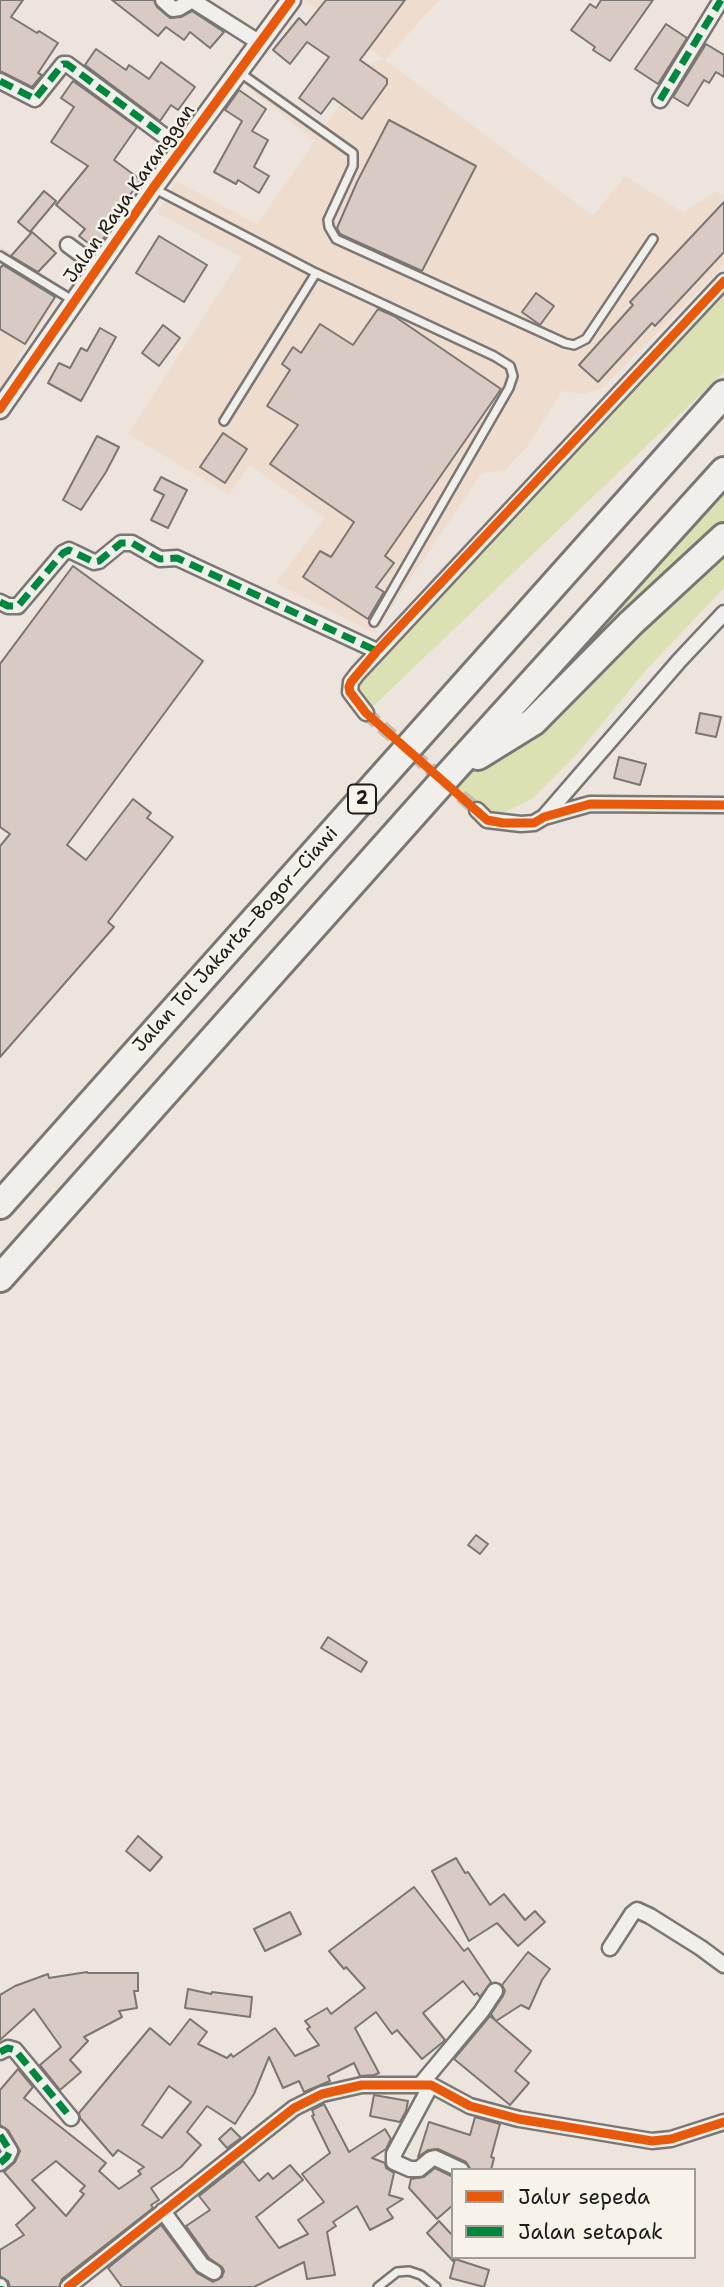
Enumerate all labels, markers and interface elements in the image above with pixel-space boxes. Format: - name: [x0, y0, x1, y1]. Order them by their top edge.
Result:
- street label: Jalan Raya Karanggan: [60, 100, 200, 288]
- road number: 2: [348, 784, 376, 814]
- street label: Jalan Tol Jakarta–Bogor–Ciawi: [129, 823, 343, 1057]
- legend: [451, 2168, 696, 2259]
- text: Jalur sepeda: [518, 2183, 650, 2211]
- text: Jalan setapak: [518, 2218, 663, 2246]

